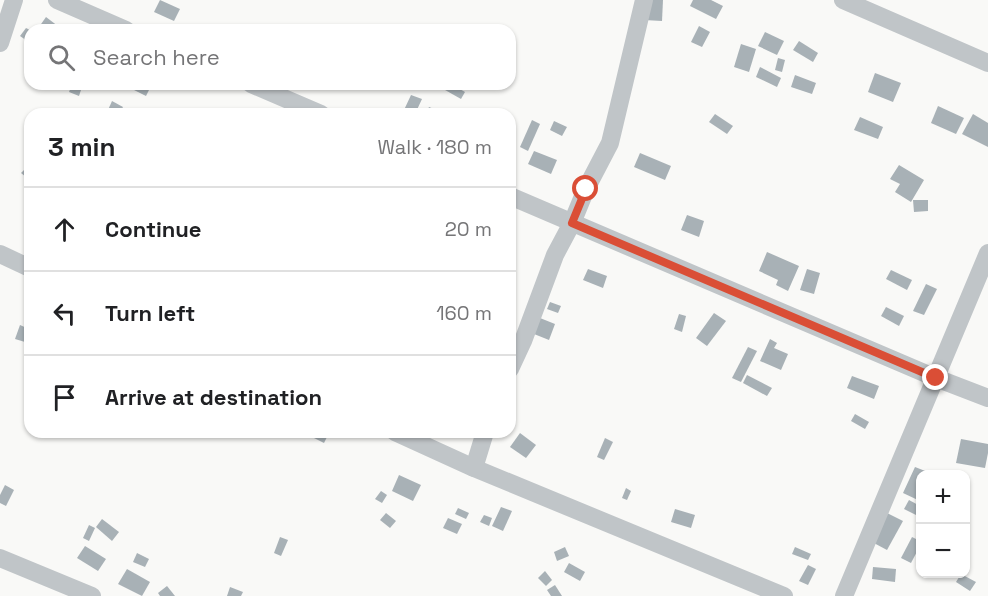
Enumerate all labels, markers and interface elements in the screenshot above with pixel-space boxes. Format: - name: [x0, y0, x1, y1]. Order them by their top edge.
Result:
- search box: [24, 24, 516, 90]
- icon: search: [45, 41, 78, 74]
- text: Search here: [93, 43, 220, 71]
- text: 3 min: [48, 130, 116, 164]
- text: Walk · 180 m: [378, 134, 492, 160]
- route start: [572, 175, 598, 201]
- icon: ahead: [48, 213, 81, 246]
- text: Continue: [105, 215, 201, 243]
- text: 20 m: [445, 216, 492, 242]
- icon: left: [48, 297, 81, 330]
- text: Turn left: [105, 299, 195, 327]
- text: 160 m: [436, 300, 492, 326]
- route end: [922, 364, 948, 390]
- icon: arrive: [48, 381, 81, 414]
- text: Arrive at destination: [105, 383, 322, 411]
- map controls: [916, 470, 970, 578]
- button: +: [916, 470, 970, 524]
- button: −: [916, 524, 970, 578]

